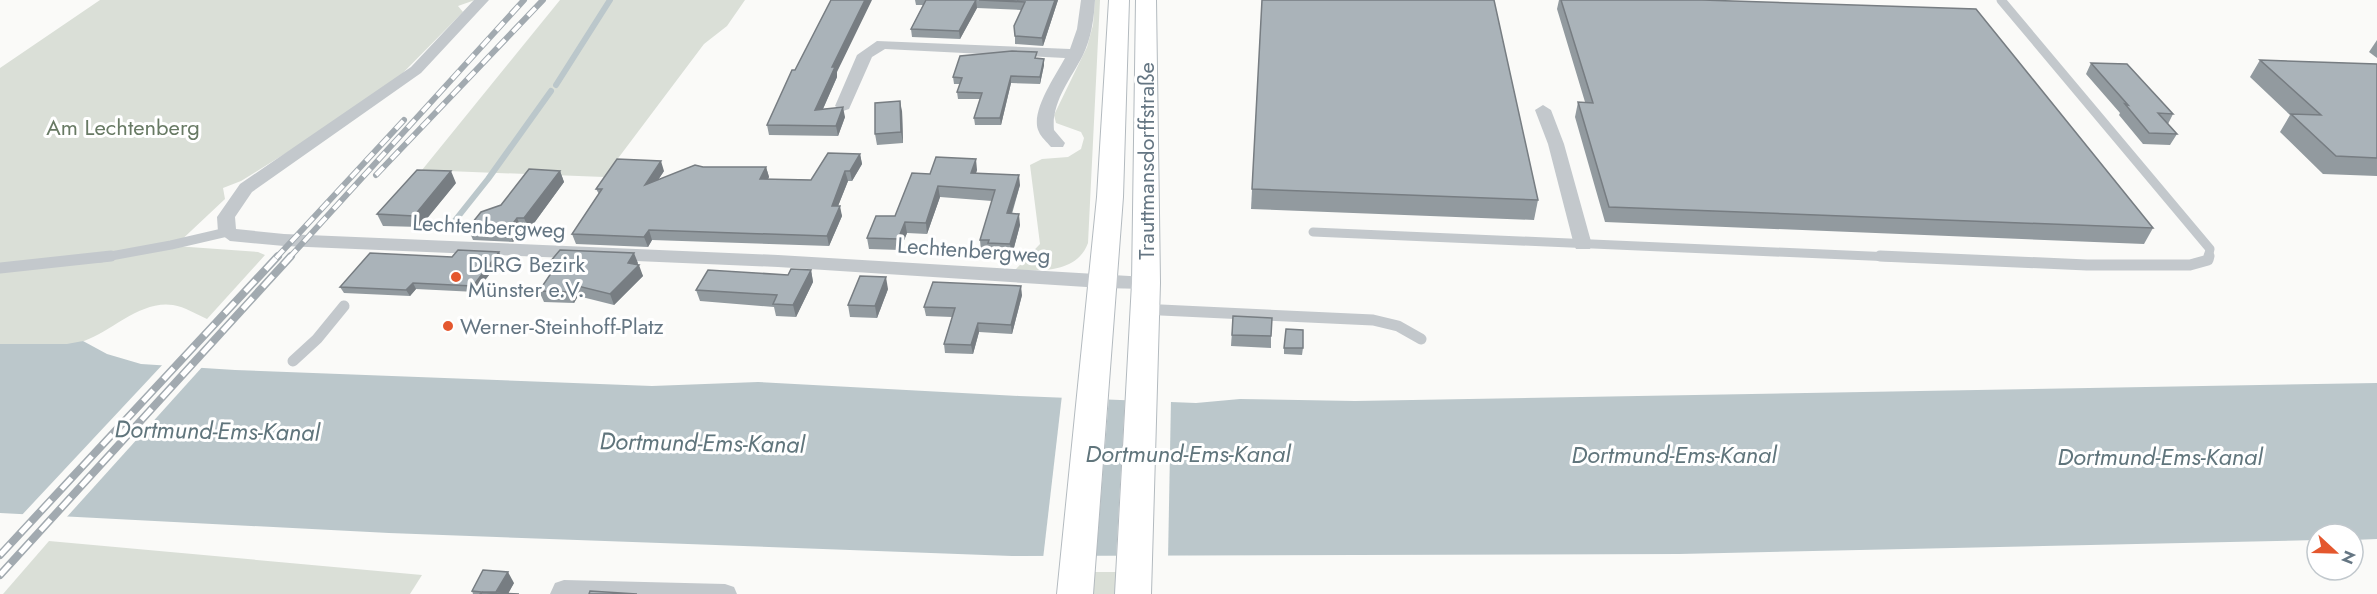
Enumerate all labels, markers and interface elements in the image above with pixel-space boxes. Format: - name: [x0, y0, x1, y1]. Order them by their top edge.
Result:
- street label: Trauttmansdorffstraße: [1130, 62, 1162, 260]
- park label: Am Lechtenberg: [46, 111, 200, 143]
- street label: Lechtenbergweg: [411, 206, 567, 246]
- street label: Lechtenbergweg: [896, 229, 1052, 271]
- place label: DLRG Bezirk Münster e.V.: [468, 248, 585, 305]
- marker: DLRG Bezirk Münster e.V.: [449, 270, 463, 284]
- place label: Werner-Steinhoff-Platz: [460, 310, 664, 342]
- marker: Werner-Steinhoff-Platz: [441, 319, 455, 333]
- water label: Dortmund-Ems-Kanal: [114, 411, 322, 450]
- water label: Dortmund-Ems-Kanal: [599, 423, 807, 462]
- water label: Dortmund-Ems-Kanal: [1085, 436, 1292, 471]
- water label: Dortmund-Ems-Kanal: [1571, 437, 1778, 472]
- water label: Dortmund-Ems-Kanal: [2057, 439, 2264, 474]
- north arrow: [2305, 522, 2365, 582]
- text: N: [2335, 547, 2361, 568]

